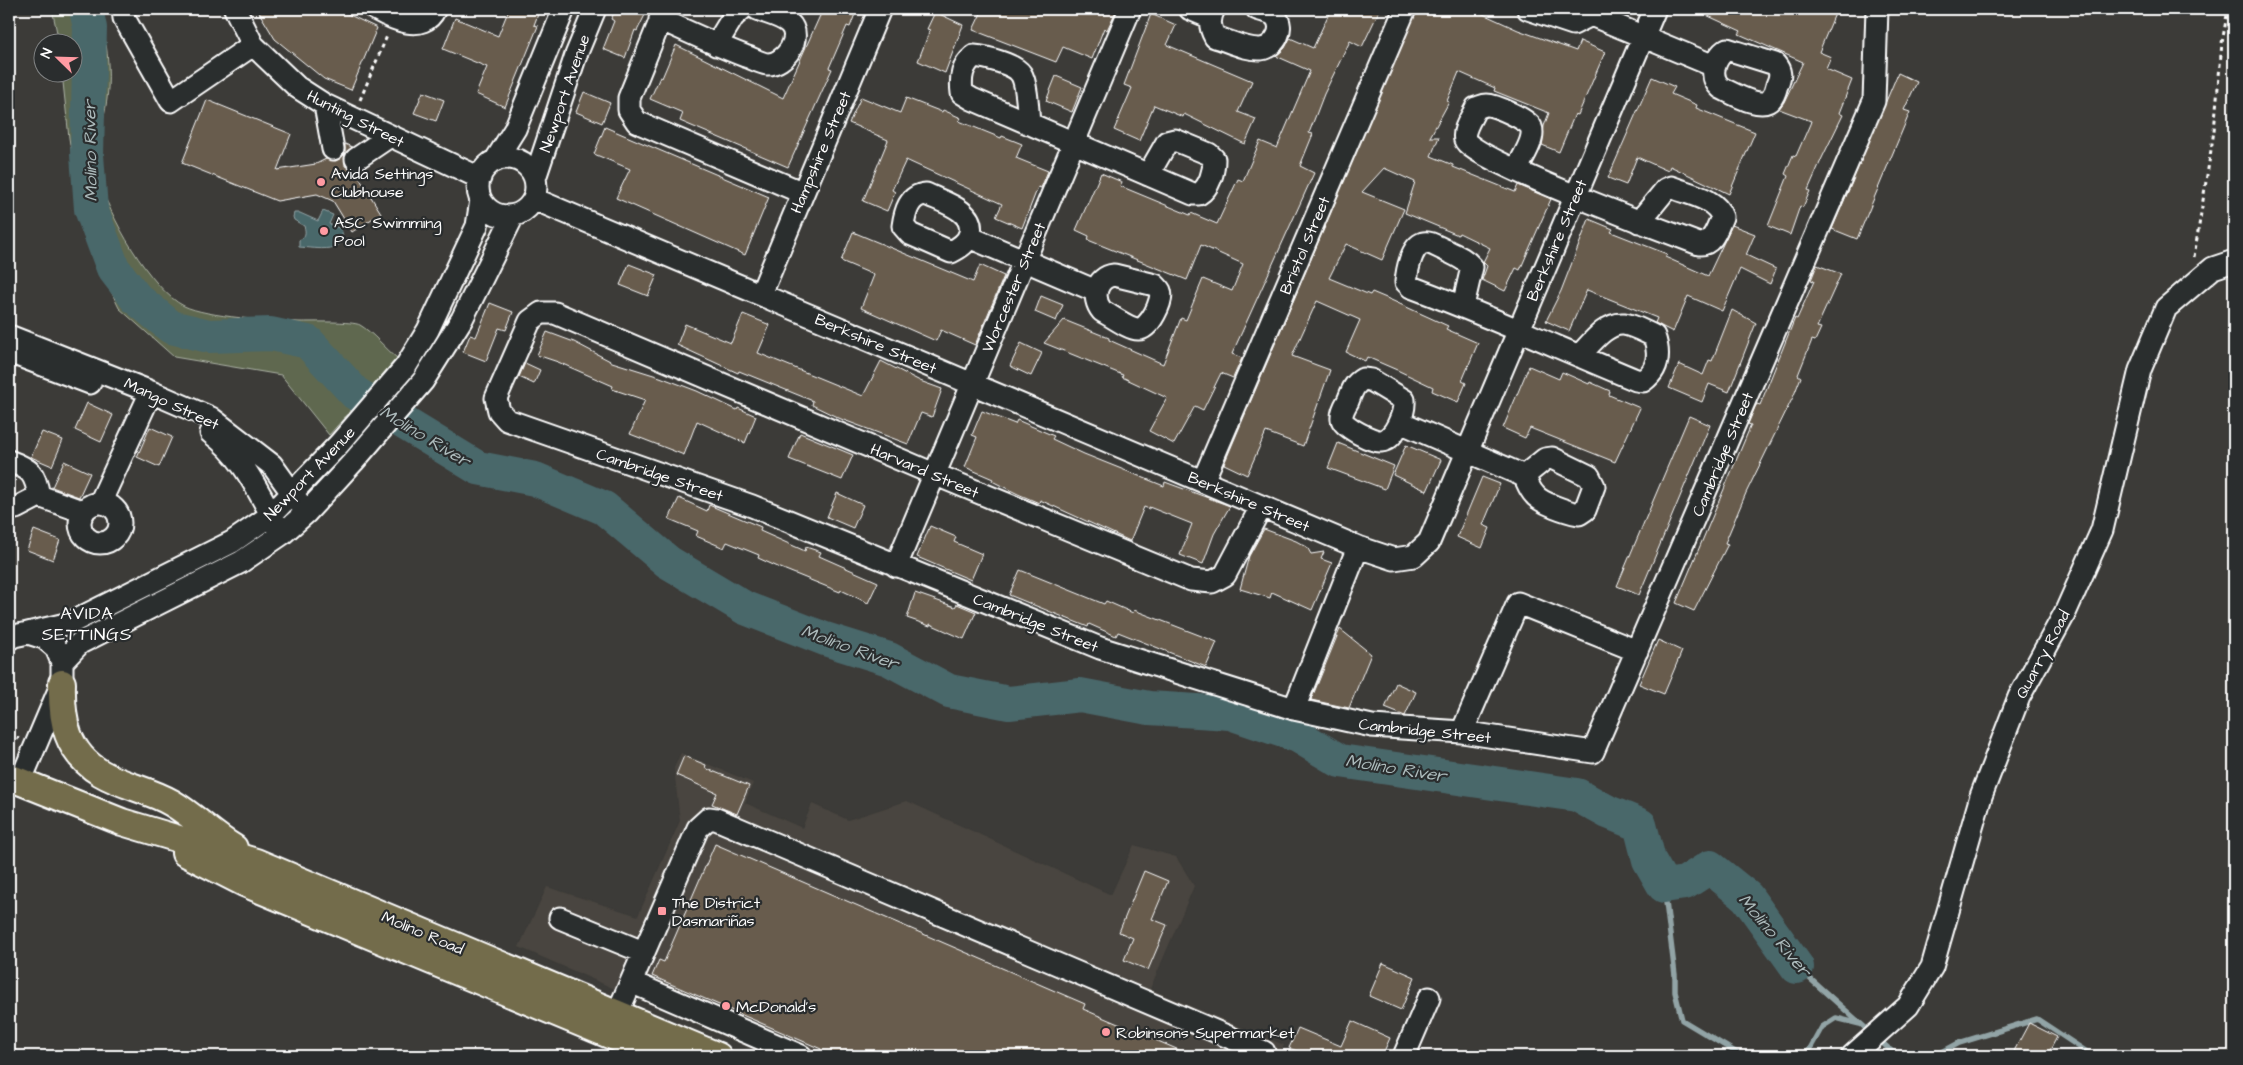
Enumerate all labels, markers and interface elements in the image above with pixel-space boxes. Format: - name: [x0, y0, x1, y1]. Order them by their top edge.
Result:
- street label: Newport Avenue: [534, 31, 596, 155]
- north arrow: [32, 32, 82, 82]
- text: N: [36, 45, 58, 61]
- street label: Hunting Street: [303, 85, 409, 154]
- street label: Hampshire Street: [785, 87, 857, 217]
- water label: Molino River: [77, 98, 104, 202]
- place label: Avida Settings Clubhouse: [331, 163, 433, 203]
- marker: Avida Settings Clubhouse: [315, 176, 327, 188]
- street label: Berkshire Street: [1521, 176, 1593, 305]
- street label: Bristol Street: [1274, 193, 1336, 298]
- place label: ASC Swimming Pool: [334, 212, 441, 252]
- street label: Worcester Street: [977, 218, 1051, 356]
- marker: ASC Swimming Pool: [318, 225, 330, 237]
- street label: Berkshire Street: [811, 308, 940, 380]
- street label: Mango Street: [120, 372, 223, 437]
- street label: Cambridge Street: [1687, 388, 1760, 520]
- water label: Molino River: [375, 400, 476, 474]
- street label: Newport Avenue: [259, 421, 361, 526]
- street label: Harvard Street: [867, 438, 983, 504]
- street label: Cambridge Street: [593, 443, 727, 508]
- street label: Berkshire Street: [1184, 466, 1313, 538]
- street label: Cambridge Street: [969, 588, 1102, 659]
- district label: AVIDA SETTINGS: [42, 601, 132, 647]
- street label: Quarry Road: [2010, 606, 2076, 703]
- water label: Molino River: [798, 618, 904, 677]
- street label: Cambridge Street: [1357, 713, 1493, 750]
- water label: Molino River: [1344, 748, 1450, 789]
- water label: Molino River: [1732, 888, 1818, 984]
- place label: The District Dasmariñas: [672, 892, 761, 932]
- marker: The District Dasmariñas: [656, 905, 668, 917]
- street label: Molino Road: [378, 906, 467, 960]
- place label: McDonald's: [736, 996, 816, 1018]
- marker: McDonald's: [720, 1000, 732, 1012]
- place label: Robinsons Supermarket: [1116, 1022, 1295, 1044]
- marker: Robinsons Supermarket: [1100, 1026, 1112, 1038]

